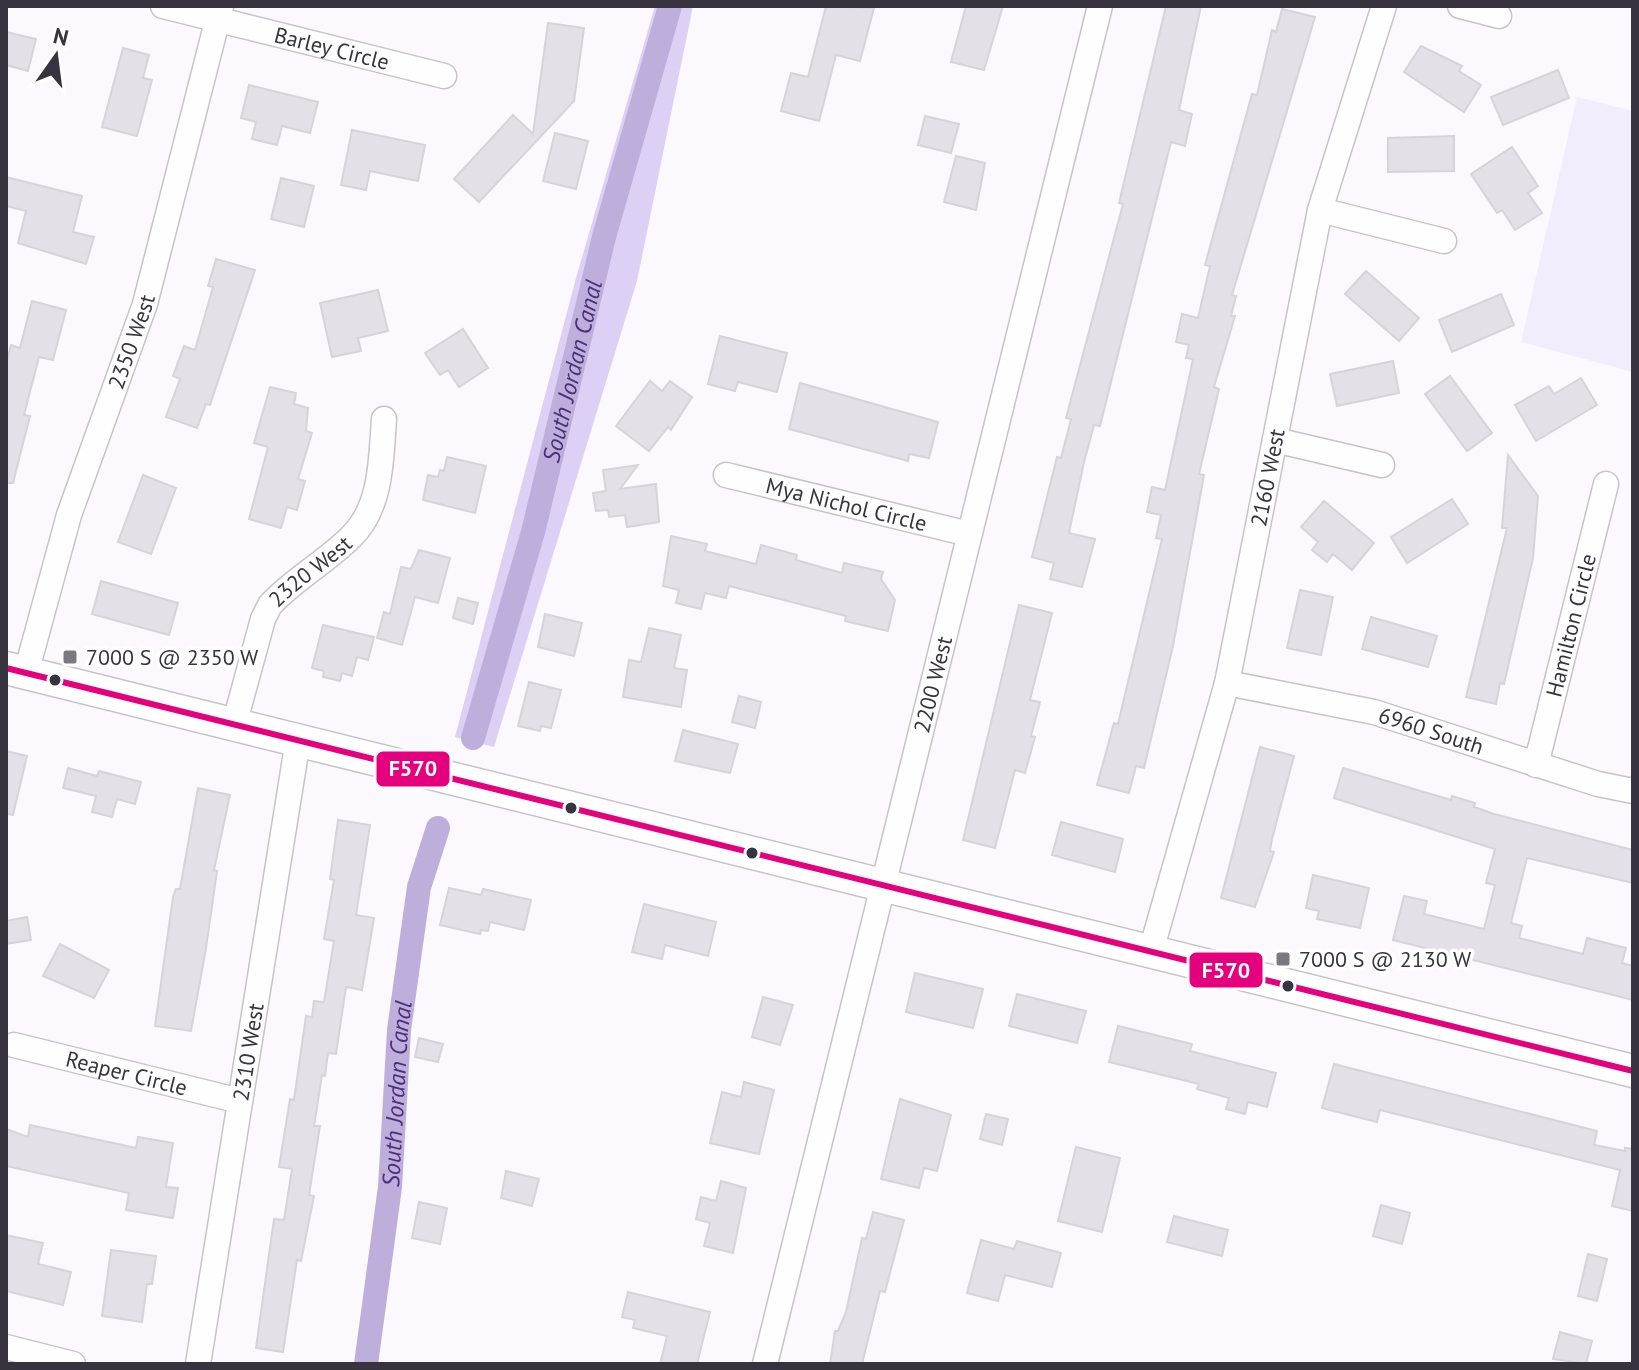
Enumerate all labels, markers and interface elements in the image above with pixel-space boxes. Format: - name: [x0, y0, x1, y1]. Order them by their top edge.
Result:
- north arrow: [16, 16, 96, 96]
- street label: Barley Circle: [272, 20, 392, 76]
- text: N: [50, 21, 71, 52]
- water label: South Jordan Canal: [535, 276, 609, 466]
- street label: 2350 West: [102, 291, 161, 393]
- street label: 2160 West: [1244, 426, 1291, 529]
- street label: Mya Nichol Circle: [763, 471, 930, 537]
- street label: 2320 West: [262, 529, 358, 613]
- street label: Hamilton Circle: [1540, 551, 1602, 700]
- street label: 2200 West: [907, 633, 958, 736]
- place label: 7000 S @ 2350 W: [86, 643, 259, 671]
- marker: 7000 S @ 2350 W: [61, 648, 79, 666]
- unlabelled marker: [47, 672, 63, 688]
- street label: 6960 South: [1375, 700, 1487, 760]
- line badge: F570: [375, 750, 451, 788]
- text: F570: [389, 754, 437, 782]
- unlabelled marker: [563, 800, 579, 816]
- unlabelled marker: [744, 845, 760, 861]
- place label: 7000 S @ 2130 W: [1299, 945, 1472, 973]
- marker: 7000 S @ 2130 W: [1274, 950, 1292, 968]
- line badge: F570: [1188, 951, 1264, 989]
- text: F570: [1202, 956, 1250, 984]
- unlabelled marker: [1280, 978, 1296, 994]
- water label: South Jordan Canal: [375, 998, 419, 1188]
- street label: 2310 West: [226, 1001, 270, 1103]
- street label: Reaper Circle: [63, 1044, 190, 1101]

